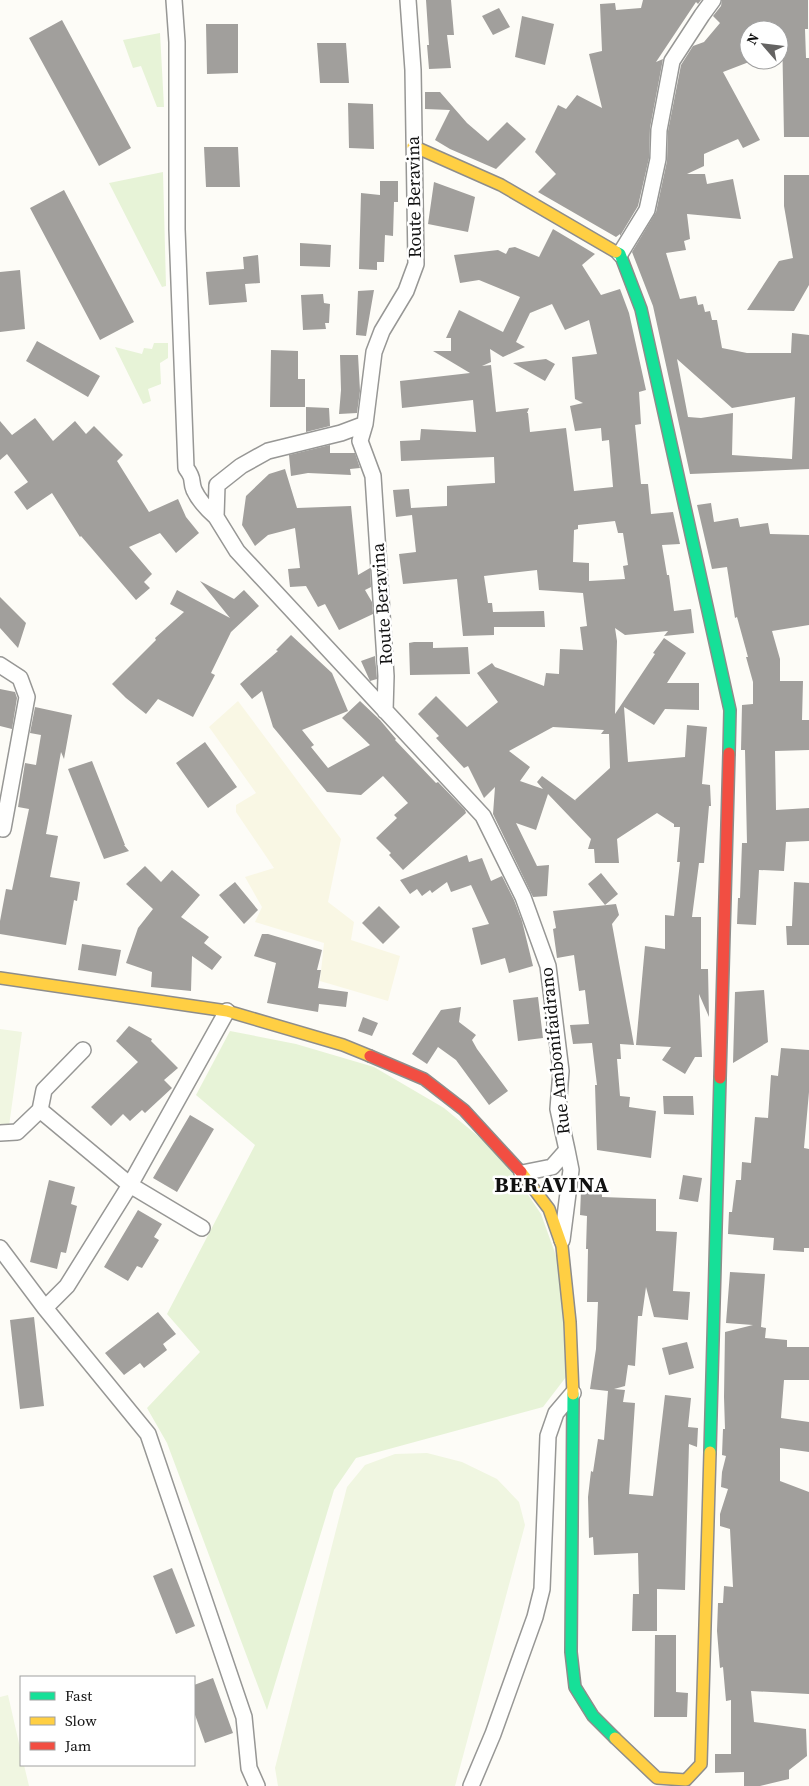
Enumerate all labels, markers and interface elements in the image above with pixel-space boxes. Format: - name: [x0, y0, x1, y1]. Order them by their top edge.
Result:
- north arrow: [739, 20, 789, 70]
- text: N: [741, 30, 764, 48]
- street label: Route Beravina: [400, 135, 427, 258]
- street label: Route Beravina: [365, 541, 398, 666]
- street label: Rue Ambonifaidrano: [533, 966, 576, 1136]
- district label: BERAVINA: [494, 1169, 610, 1199]
- legend: [20, 1676, 195, 1766]
- text: Fast: [65, 1685, 92, 1706]
- text: Slow: [65, 1710, 97, 1731]
- text: Jam: [64, 1735, 92, 1756]

